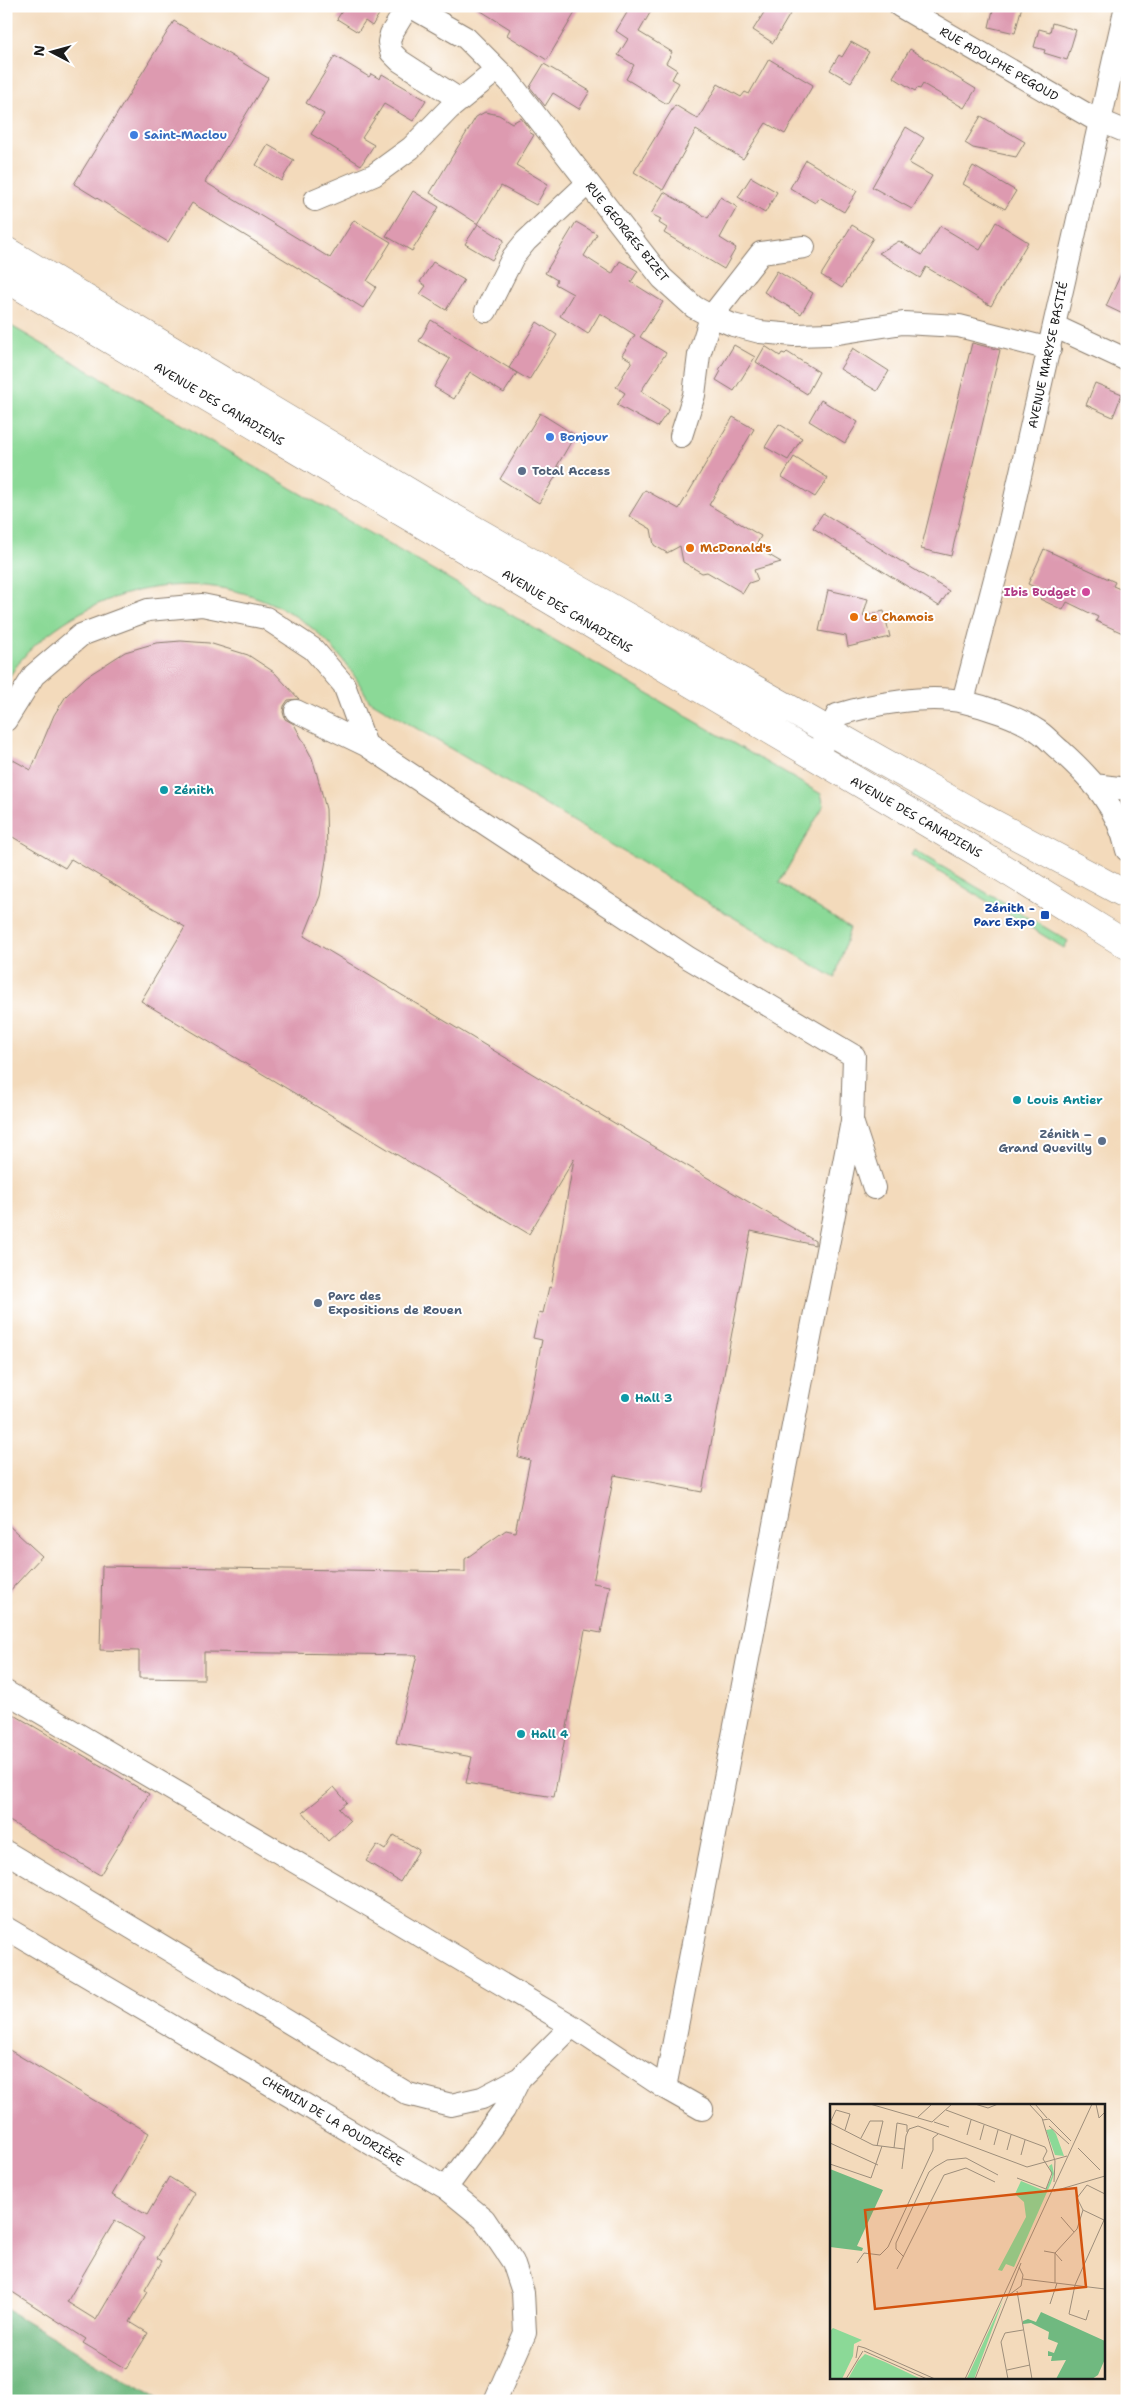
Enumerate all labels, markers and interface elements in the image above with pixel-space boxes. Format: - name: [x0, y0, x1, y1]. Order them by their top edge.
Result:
- street label: RUE ADOLPHE PEGOUD: [937, 23, 1061, 105]
- north arrow: [28, 28, 78, 78]
- text: N: [30, 44, 49, 57]
- place label: Saint-Maclou: [144, 127, 227, 143]
- marker: Saint-Maclou: [128, 129, 140, 141]
- street label: RUE GEORGES BIZET: [582, 179, 673, 286]
- street label: AVENUE MARYSE BASTIÉ: [1025, 280, 1071, 430]
- street label: AVENUE DES CANADIENS: [151, 359, 287, 449]
- place label: Bonjour: [560, 429, 609, 445]
- marker: Bonjour: [544, 431, 556, 443]
- place label: Total Access: [532, 463, 610, 479]
- marker: Total Access: [516, 465, 528, 477]
- place label: McDonald's: [700, 540, 772, 556]
- marker: McDonald's: [684, 542, 696, 554]
- street label: AVENUE DES CANADIENS: [499, 566, 635, 656]
- place label: Ibis Budget: [1004, 584, 1076, 600]
- marker: Ibis Budget: [1080, 586, 1092, 598]
- place label: Le Chamois: [864, 609, 934, 625]
- marker: Le Chamois: [848, 611, 860, 623]
- street label: AVENUE DES CANADIENS: [847, 773, 985, 861]
- place label: Zénith: [174, 782, 214, 798]
- marker: Zénith: [158, 784, 170, 796]
- place label: Zénith - Parc Expo: [974, 900, 1035, 930]
- marker: Zénith - Parc Expo: [1039, 909, 1051, 921]
- place label: Louis Antier: [1027, 1092, 1103, 1108]
- marker: Louis Antier: [1011, 1094, 1023, 1106]
- place label: Zénith – Grand Quevilly: [998, 1126, 1092, 1156]
- marker: Zénith – Grand Quevilly: [1096, 1135, 1108, 1147]
- place label: Parc des Expositions de Rouen: [328, 1288, 462, 1318]
- marker: Parc des Expositions de Rouen: [312, 1297, 324, 1309]
- place label: Hall 3: [635, 1390, 672, 1406]
- marker: Hall 3: [619, 1392, 631, 1404]
- place label: Hall 4: [531, 1726, 569, 1742]
- marker: Hall 4: [515, 1728, 527, 1740]
- street label: CHEMIN DE LA POUDRIÈRE: [259, 2072, 407, 2170]
- inset map: [830, 2104, 1106, 2380]

